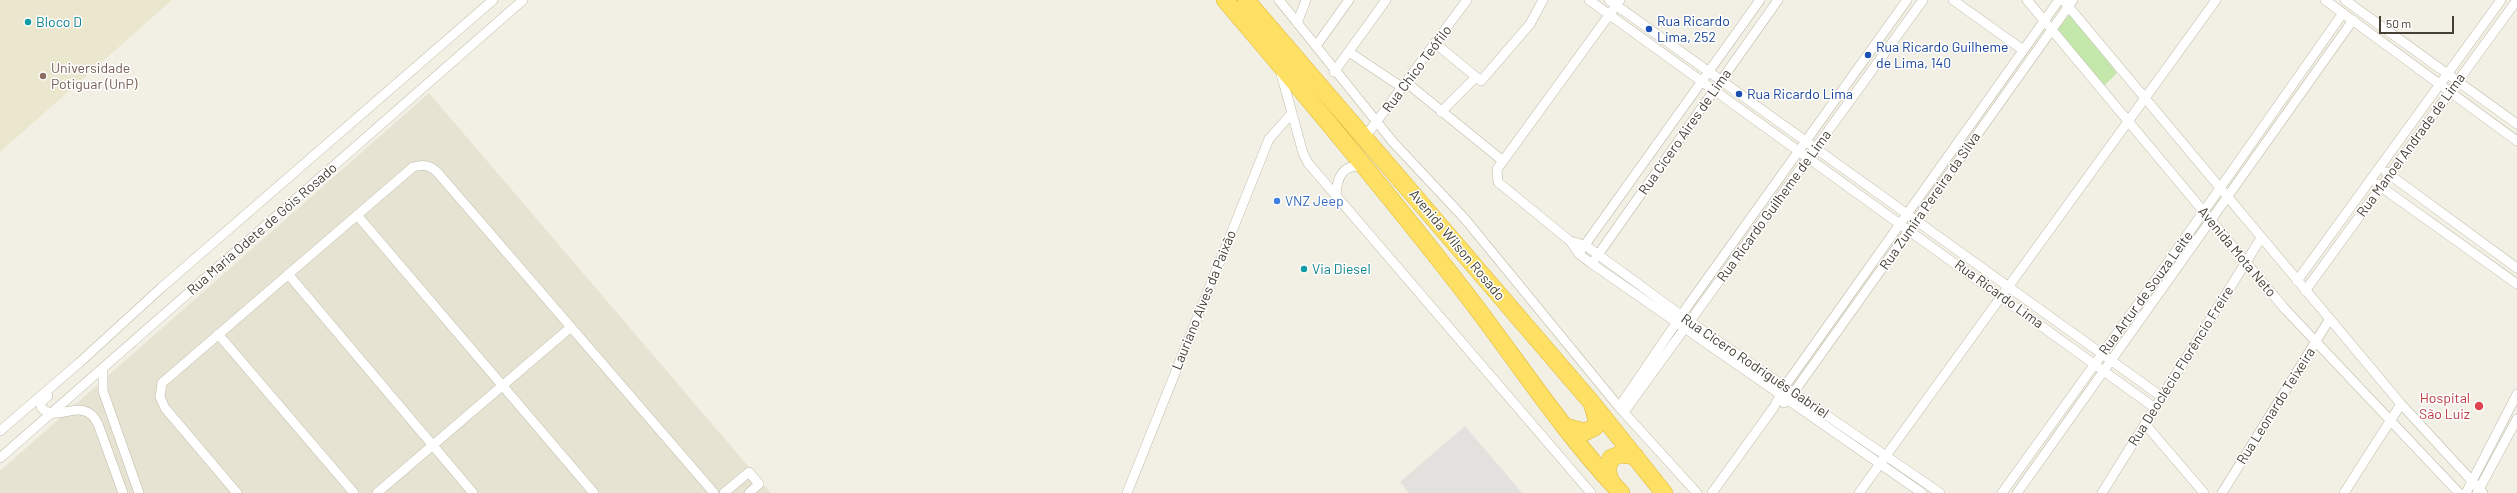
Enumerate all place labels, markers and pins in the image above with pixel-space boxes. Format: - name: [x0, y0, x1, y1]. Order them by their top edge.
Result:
- place label: Rua Ricardo Lima, 252: [1657, 13, 1730, 46]
- place label: Bloco D: [36, 14, 82, 30]
- marker: Bloco D: [23, 17, 33, 27]
- marker: Rua Ricardo Lima, 252: [1644, 24, 1654, 34]
- place label: Rua Ricardo Guilheme de Lima, 140: [1876, 39, 2008, 72]
- marker: Rua Ricardo Guilheme de Lima, 140: [1863, 50, 1873, 60]
- place label: Universidade Potiguar (UnP): [51, 60, 138, 92]
- marker: Universidade Potiguar (UnP): [38, 71, 48, 81]
- place label: Rua Ricardo Lima: [1747, 86, 1853, 102]
- marker: Rua Ricardo Lima: [1734, 89, 1744, 99]
- place label: VNZ Jeep: [1285, 193, 1344, 209]
- marker: VNZ Jeep: [1272, 196, 1282, 206]
- place label: Via Diesel: [1312, 261, 1371, 277]
- marker: Via Diesel: [1299, 264, 1309, 274]
- place label: Hospital São Luiz: [2419, 390, 2470, 422]
- marker: Hospital São Luiz: [2473, 400, 2485, 412]

